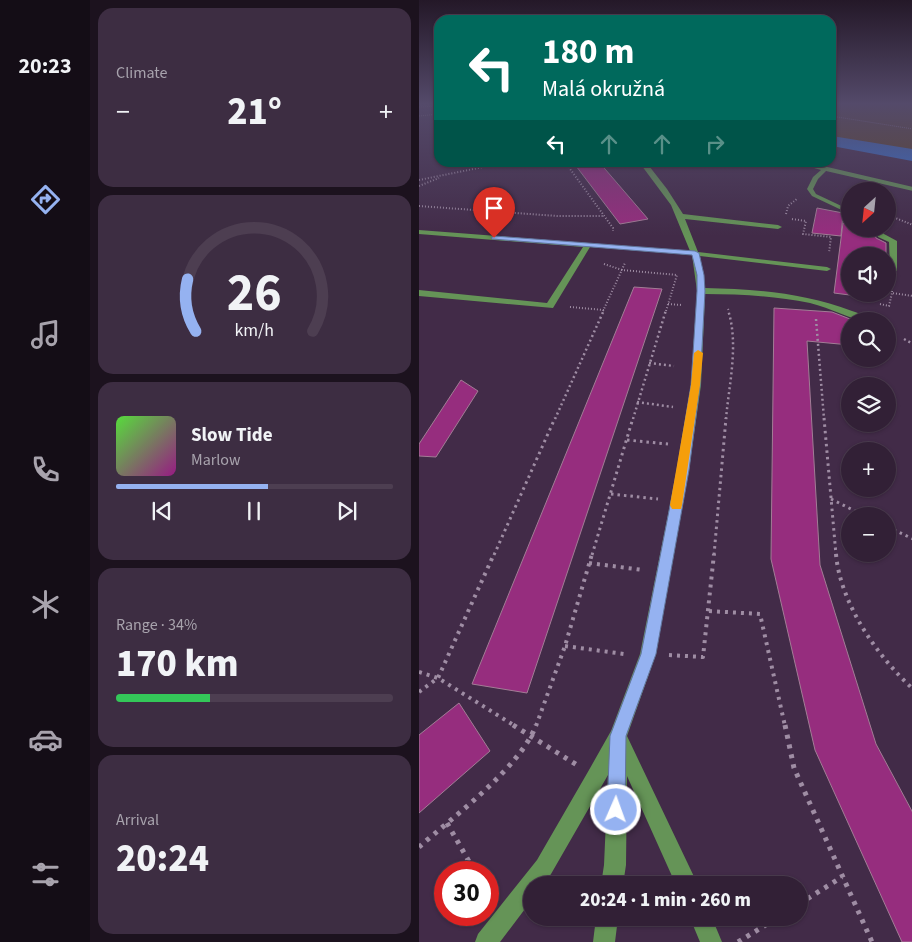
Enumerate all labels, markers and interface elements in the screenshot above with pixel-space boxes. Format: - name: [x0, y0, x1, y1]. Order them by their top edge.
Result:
- text: 180 m: [542, 27, 634, 77]
- icon: left: [459, 35, 524, 100]
- text: 20:23: [18, 50, 72, 82]
- text: Climate: [116, 62, 167, 84]
- text: Malá okružná: [542, 73, 665, 105]
- text: 21°: [227, 85, 282, 139]
- text: −: [116, 92, 130, 132]
- text: +: [379, 92, 393, 132]
- icon: left: [542, 130, 570, 158]
- icon: ahead: [595, 130, 623, 158]
- icon: ahead: [648, 130, 676, 158]
- icon: right: [701, 130, 729, 158]
- icon: directions: [28, 182, 63, 217]
- north arrow: [841, 182, 897, 238]
- map controls: [841, 182, 896, 562]
- pin: [473, 187, 515, 238]
- icon: arrive: [480, 194, 508, 222]
- button: sound: [841, 247, 896, 302]
- text: 26: [227, 257, 282, 331]
- button: search: [841, 312, 896, 367]
- icon: music: [28, 317, 63, 352]
- text: km/h: [235, 318, 274, 343]
- button: layers: [841, 377, 896, 432]
- text: Slow Tide: [191, 422, 272, 449]
- button: +: [841, 442, 896, 497]
- text: Marlow: [191, 449, 240, 471]
- icon: phone: [28, 452, 63, 487]
- icon: previous: [148, 497, 176, 525]
- icon: pause: [240, 497, 268, 525]
- icon: next: [333, 497, 361, 525]
- button: −: [841, 507, 896, 562]
- icon: climate: [28, 587, 63, 622]
- text: Range · 34%: [116, 614, 197, 636]
- text: 170 km: [116, 637, 238, 691]
- icon: car: [28, 722, 63, 757]
- position arrow: [589, 783, 641, 835]
- text: Arrival: [116, 809, 159, 831]
- text: 20:24: [116, 832, 209, 886]
- icon: filters: [28, 857, 63, 892]
- speed limit sign: 30: [434, 861, 499, 926]
- text: 20:24 · 1 min · 260 m: [580, 887, 751, 914]

